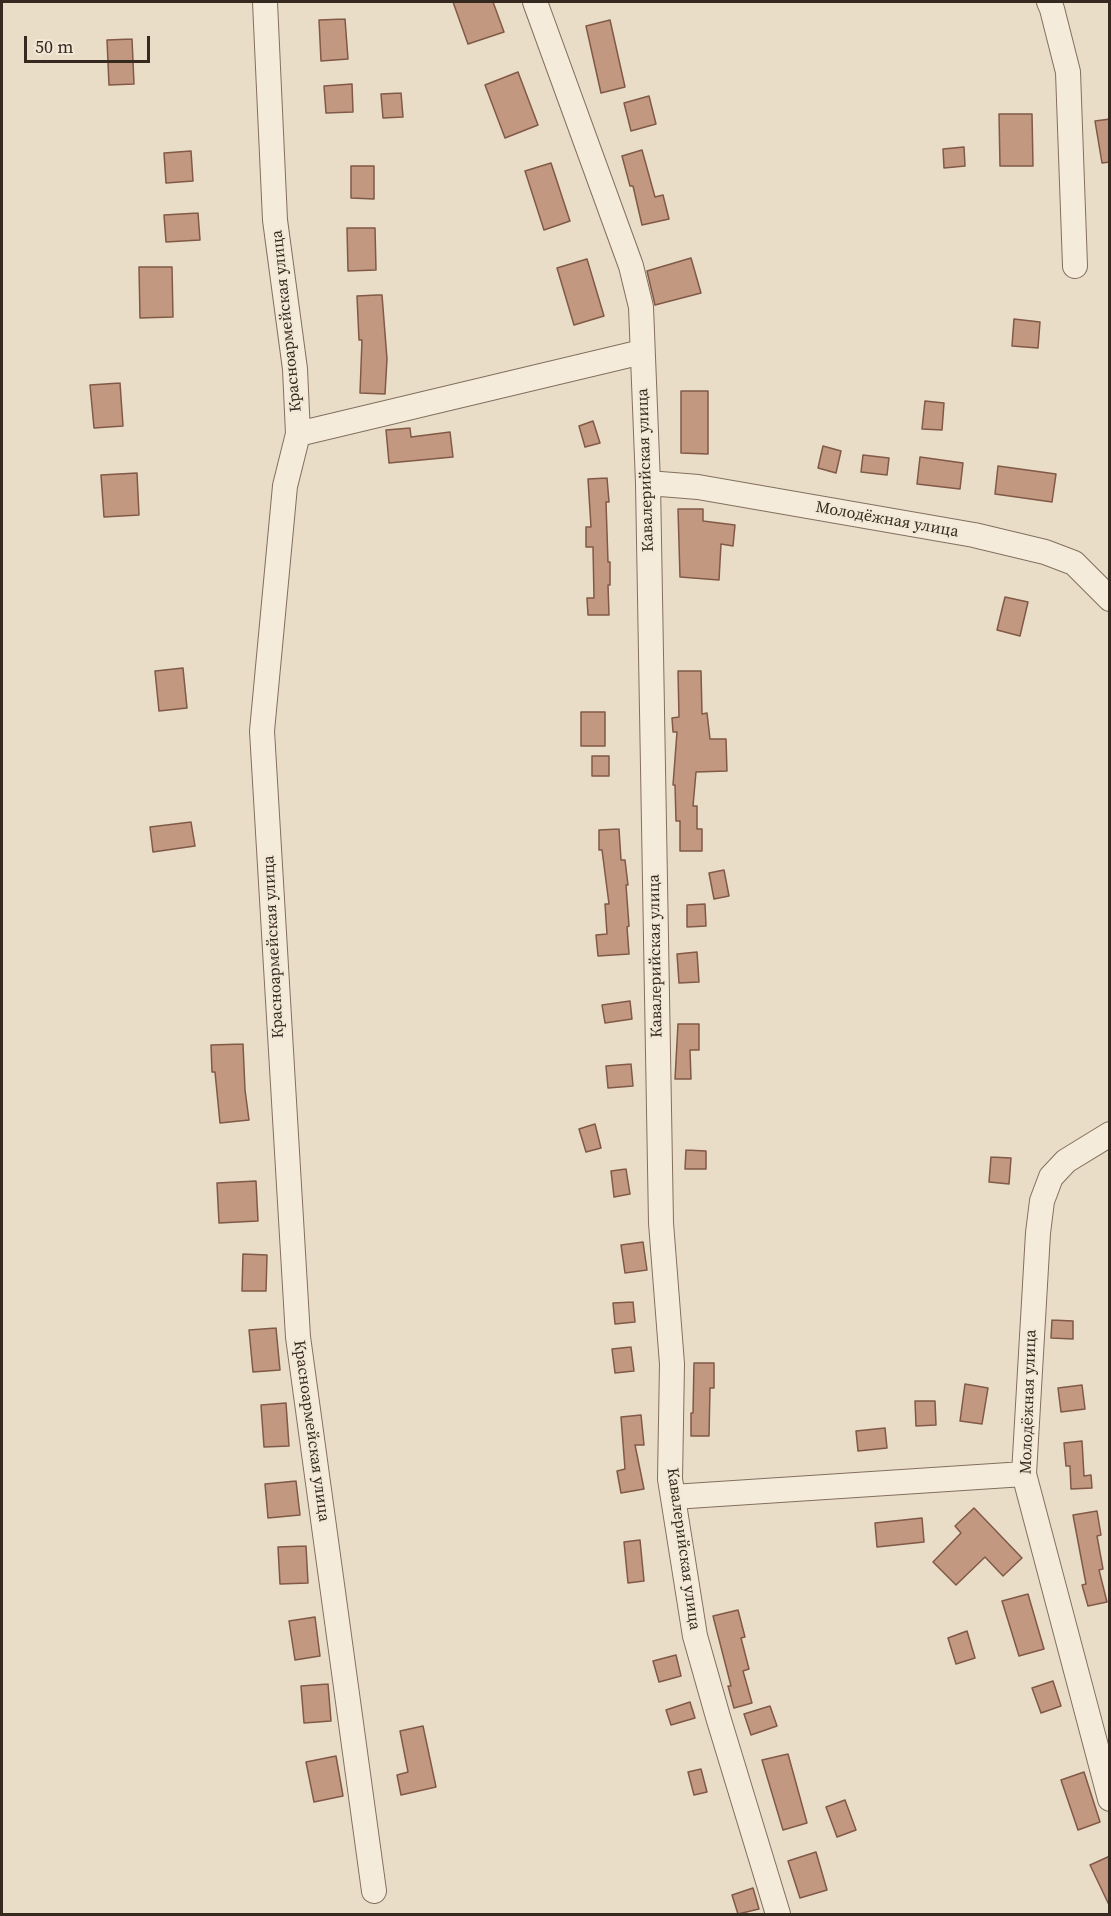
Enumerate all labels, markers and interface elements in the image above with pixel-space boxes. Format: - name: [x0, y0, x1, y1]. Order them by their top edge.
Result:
- scale bar: [27, 24, 153, 62]
- text: 50 m: [35, 34, 73, 59]
- street label: Красноармейская улица: [268, 229, 306, 413]
- street label: Кавалерийская улица: [634, 388, 658, 552]
- street label: Молодёжная улица: [814, 498, 960, 542]
- street label: Красноармейская улица: [260, 855, 288, 1039]
- street label: Кавалерийская улица: [645, 874, 667, 1038]
- street label: Молодёжная улица: [1017, 1329, 1041, 1475]
- street label: Красноармейская улица: [289, 1339, 333, 1523]
- street label: Кавалерийская улица: [662, 1467, 704, 1631]

